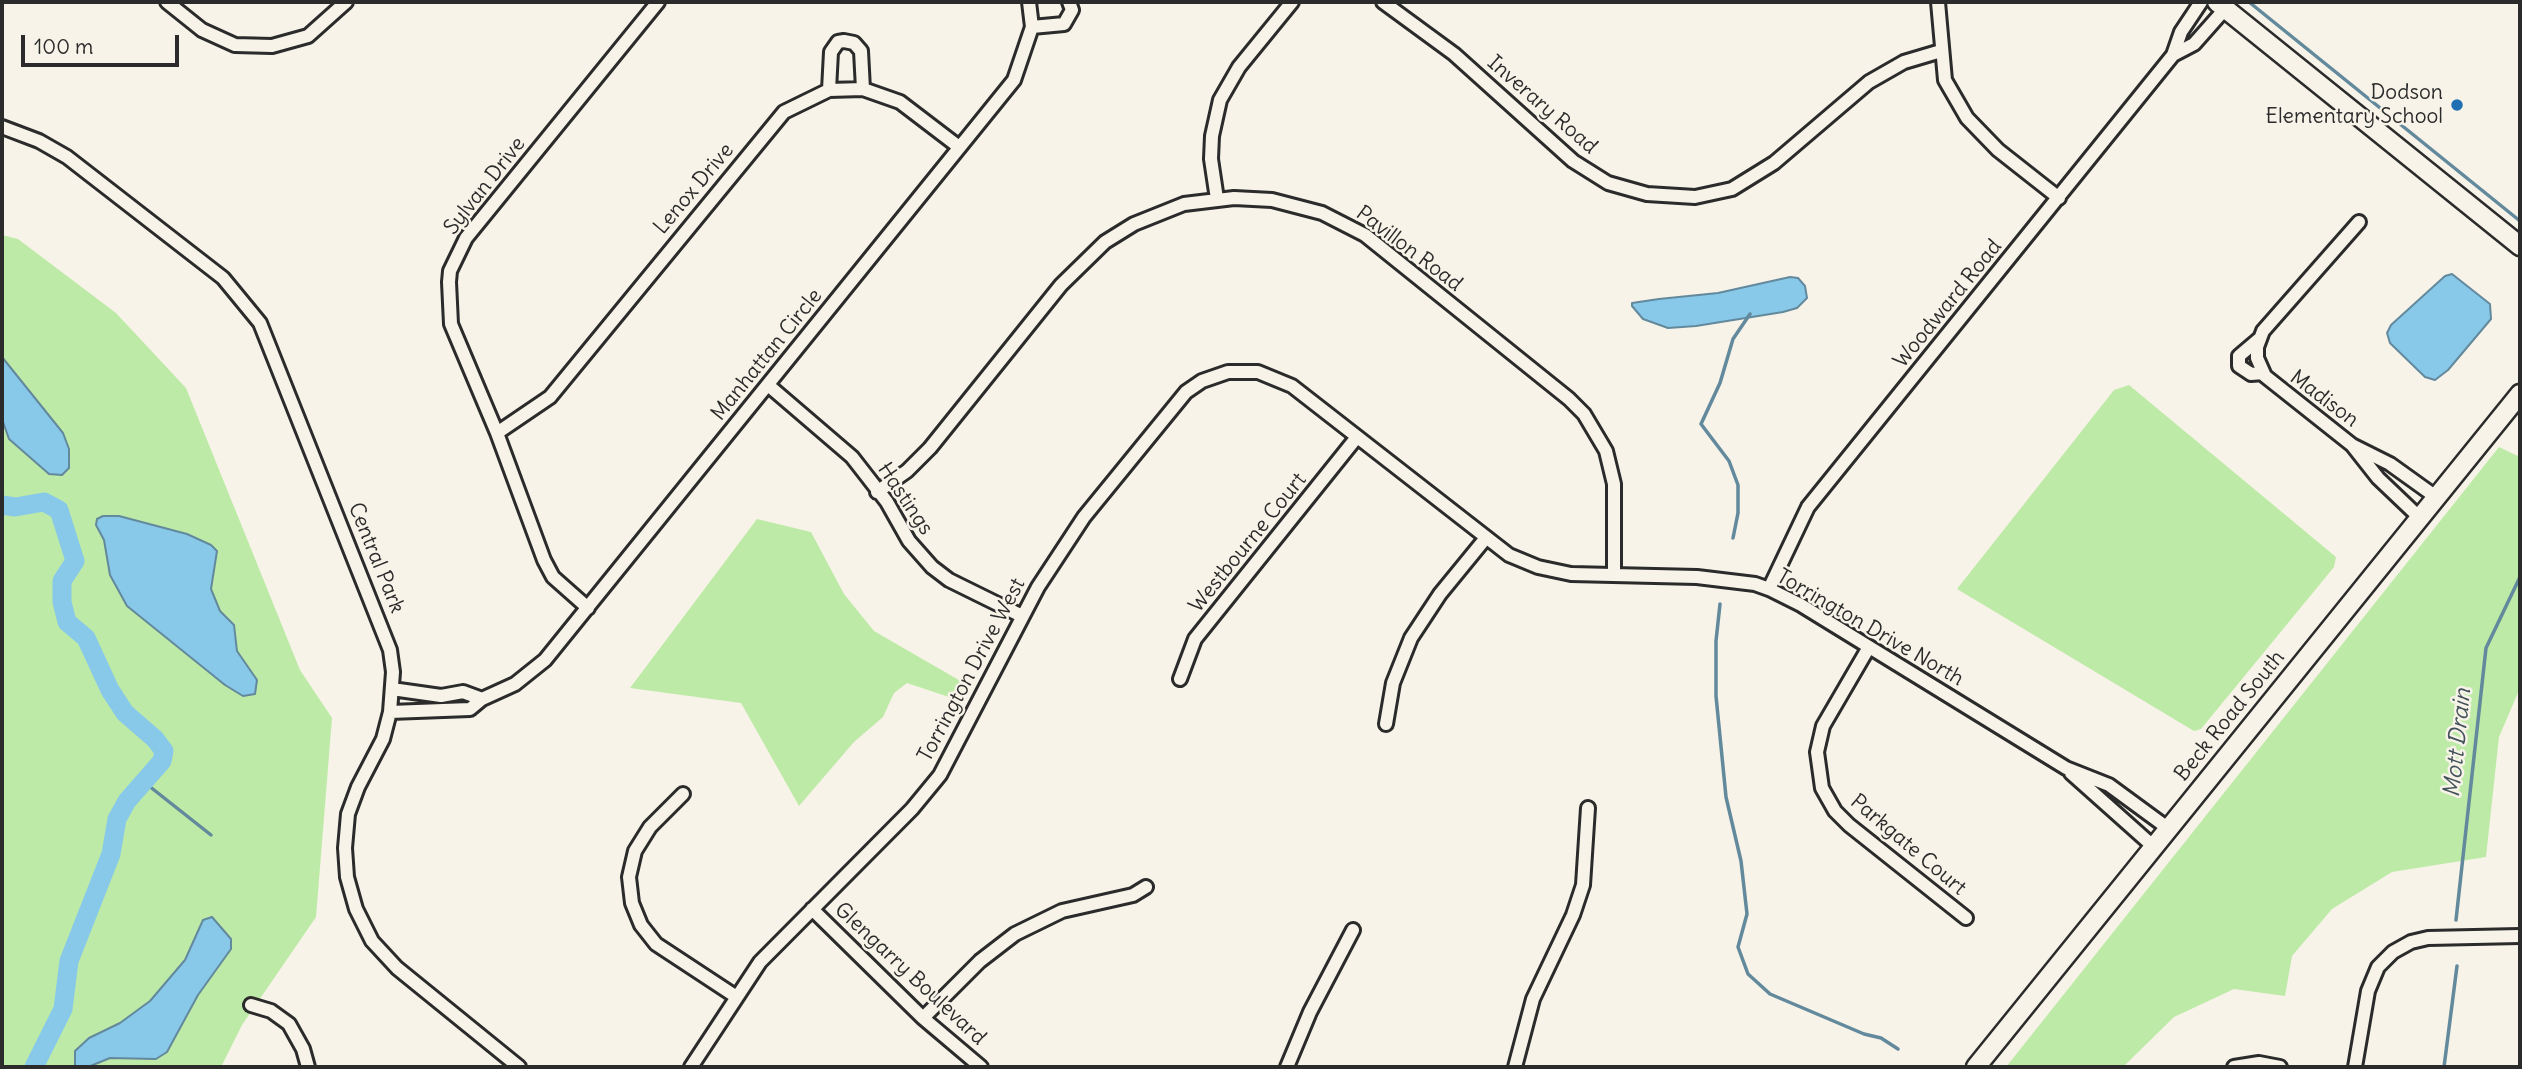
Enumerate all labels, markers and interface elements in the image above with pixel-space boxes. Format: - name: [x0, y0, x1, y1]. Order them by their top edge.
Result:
- scale bar: [24, 21, 182, 65]
- text: 100 m: [34, 33, 93, 60]
- street label: Inverary Road: [1482, 50, 1602, 160]
- place label: Dodson Elementary School: [2266, 80, 2443, 130]
- marker: Dodson Elementary School: [2449, 97, 2465, 113]
- street label: Sylvan Drive: [439, 132, 531, 240]
- street label: Lenox Drive: [649, 138, 739, 240]
- street label: Pavillon Road: [1351, 201, 1467, 297]
- street label: Woodward Road: [1889, 235, 2007, 373]
- street label: Manhattan Circle: [706, 284, 828, 426]
- street label: Madison: [2285, 365, 2363, 433]
- street label: Hastings: [872, 458, 938, 540]
- street label: Westbourne Court: [1184, 468, 1312, 618]
- street label: Central Park: [342, 499, 410, 617]
- street label: Torrington Drive North: [1772, 564, 1968, 692]
- street label: Torrington Drive West: [913, 574, 1031, 766]
- street label: Beck Road South: [2170, 646, 2290, 786]
- water label: Mott Drain: [2439, 687, 2477, 799]
- street label: Parkgate Court: [1845, 789, 1971, 901]
- street label: Glengarry Boulevard: [829, 897, 991, 1051]

